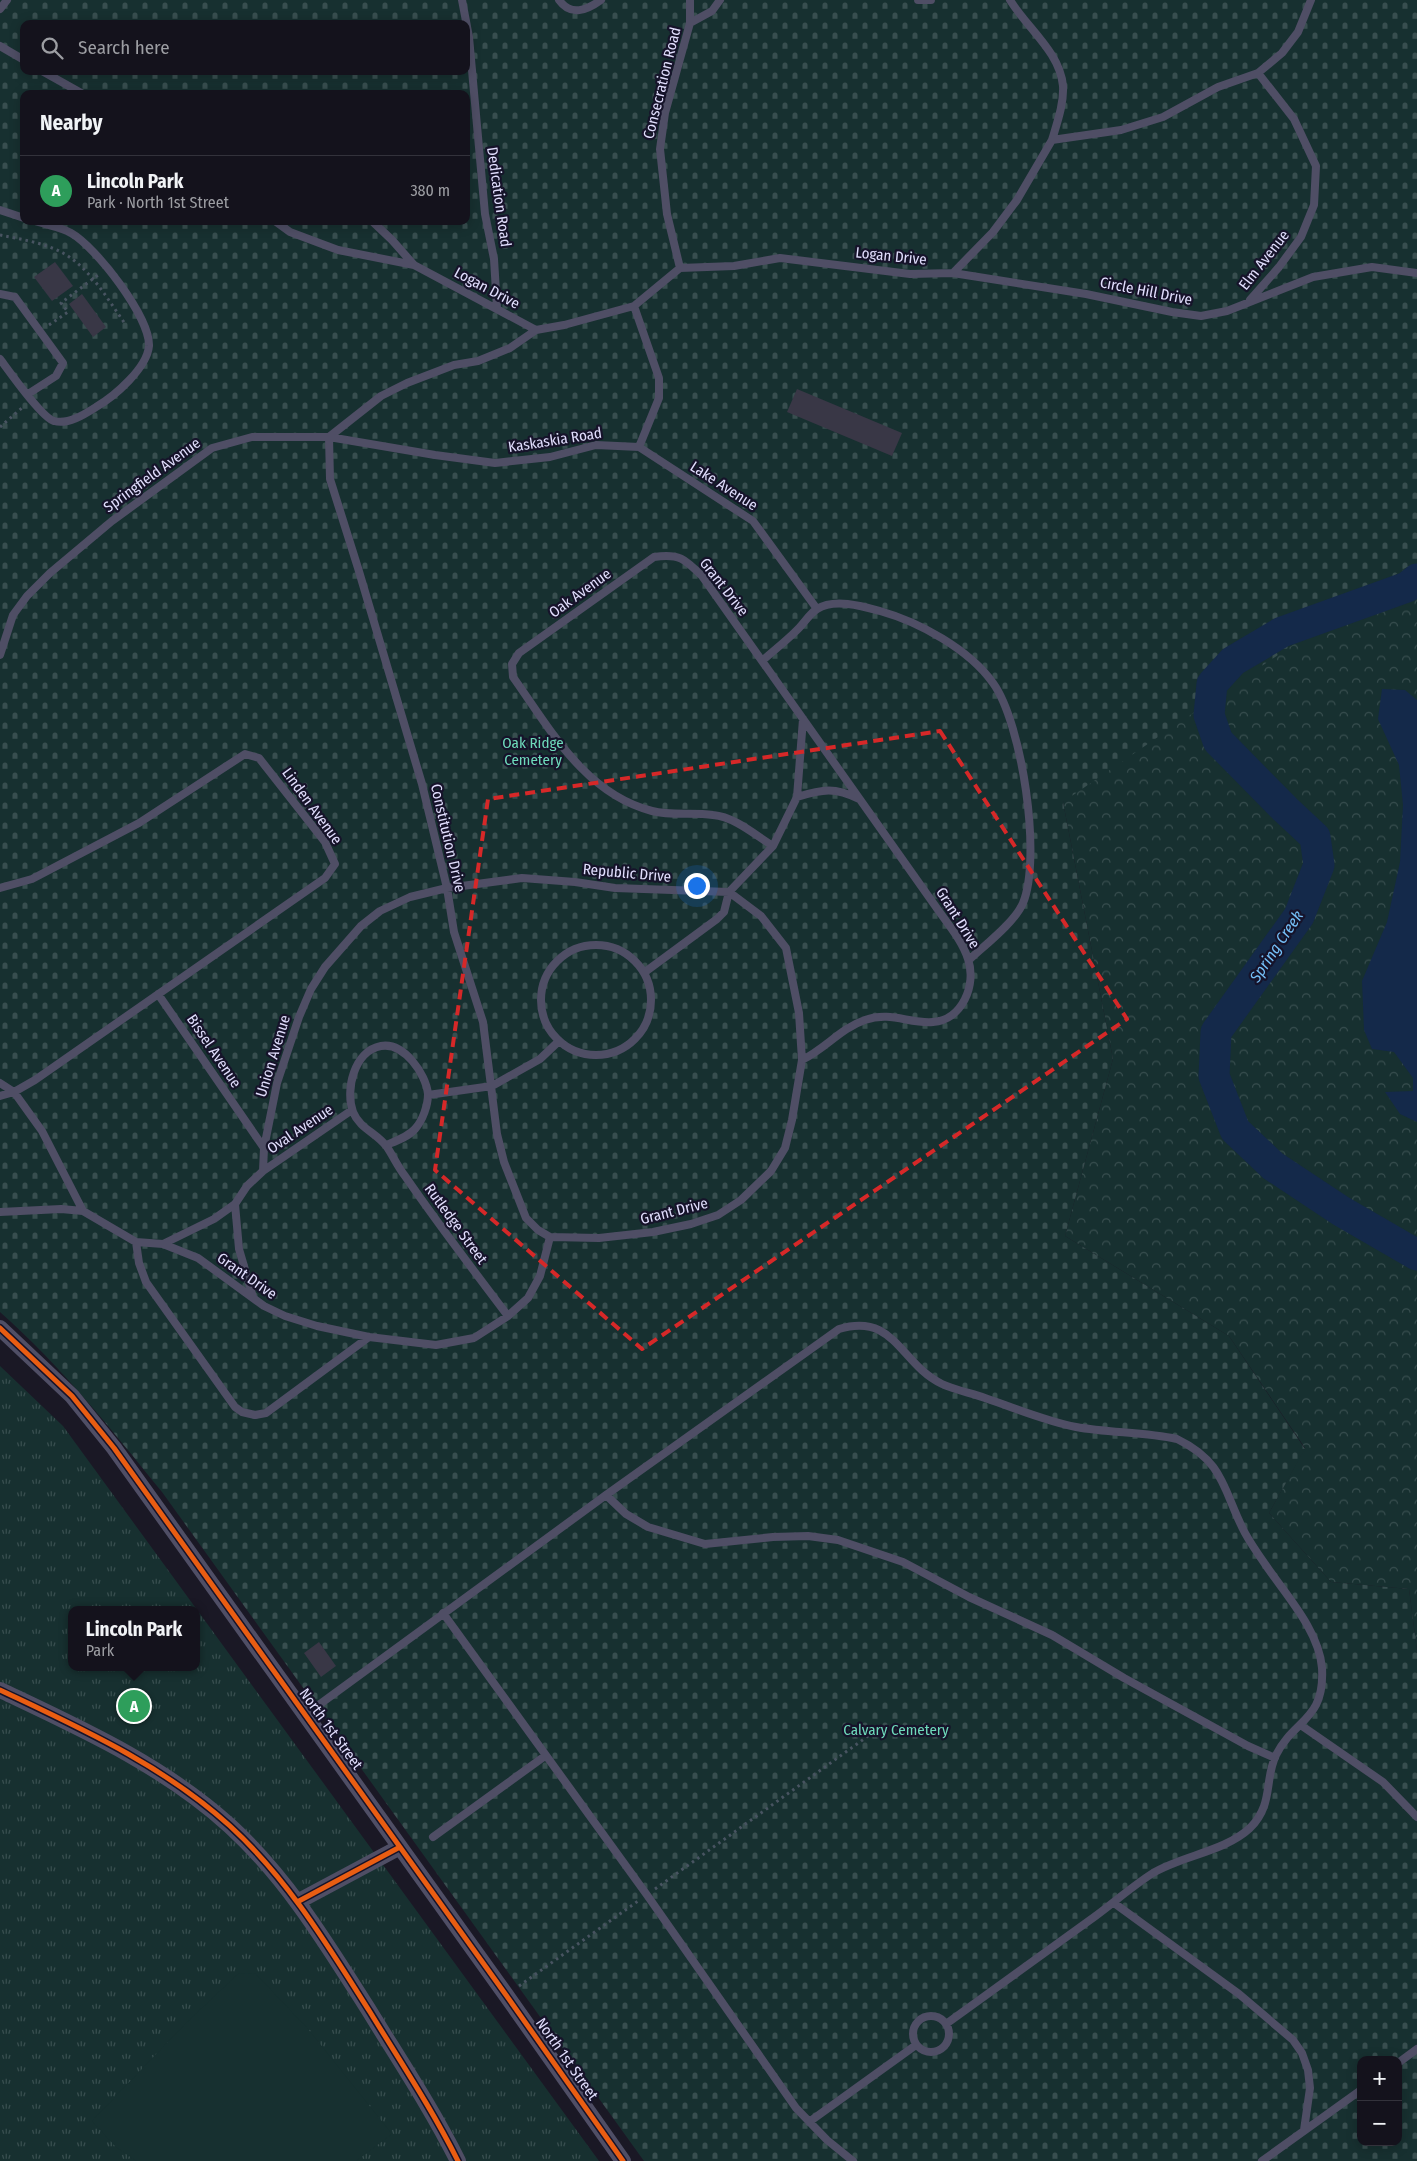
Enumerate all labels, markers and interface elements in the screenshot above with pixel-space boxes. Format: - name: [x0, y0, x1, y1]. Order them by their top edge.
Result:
- search box: [20, 20, 470, 75]
- street label: Consecration Road: [639, 25, 685, 141]
- icon: search: [38, 34, 66, 62]
- text: Search here: [78, 36, 170, 59]
- text: Nearby: [40, 110, 102, 136]
- street label: Dedication Road: [483, 146, 515, 248]
- text: Lincoln Park: [87, 170, 183, 193]
- text: A: [52, 181, 60, 200]
- text: 380 m: [410, 181, 450, 200]
- text: Park · North 1st Street: [87, 193, 229, 212]
- street label: Elm Avenue: [1235, 226, 1293, 294]
- street label: Logan Drive: [854, 243, 928, 269]
- street label: Logan Drive: [451, 263, 523, 313]
- street label: Circle Hill Drive: [1098, 273, 1194, 309]
- street label: Kaskaskia Road: [507, 424, 603, 456]
- street label: Springfield Avenue: [100, 434, 204, 516]
- street label: Lake Avenue: [687, 458, 761, 514]
- street label: Grant Drive: [696, 554, 752, 620]
- street label: Oak Avenue: [545, 564, 615, 622]
- park label: Oak Ridge Cemetery: [502, 734, 564, 769]
- street label: Linden Avenue: [278, 764, 346, 848]
- street label: Constitution Drive: [427, 782, 469, 894]
- street label: Republic Drive: [582, 860, 672, 886]
- your location: [684, 873, 710, 899]
- street label: Grant Drive: [932, 884, 984, 952]
- water label: Spring Creek: [1245, 907, 1307, 986]
- street label: Bissel Avenue: [183, 1011, 245, 1091]
- street label: Union Avenue: [252, 1013, 294, 1099]
- street label: Oval Avenue: [264, 1100, 336, 1158]
- street label: Rutledge Street: [421, 1180, 491, 1268]
- street label: Grant Drive: [638, 1194, 710, 1228]
- street label: Grant Drive: [214, 1249, 280, 1303]
- popup: [68, 1606, 200, 1671]
- text: Lincoln Park: [86, 1618, 182, 1641]
- text: Park: [86, 1641, 114, 1660]
- street label: North 1st Street: [295, 1685, 367, 1773]
- pin: A: [118, 1687, 150, 1725]
- park label: Calvary Cemetery: [843, 1721, 949, 1739]
- street label: North 1st Street: [532, 2014, 602, 2104]
- map controls: [1357, 2056, 1402, 2146]
- button: +: [1357, 2056, 1402, 2101]
- button: −: [1357, 2101, 1402, 2146]

